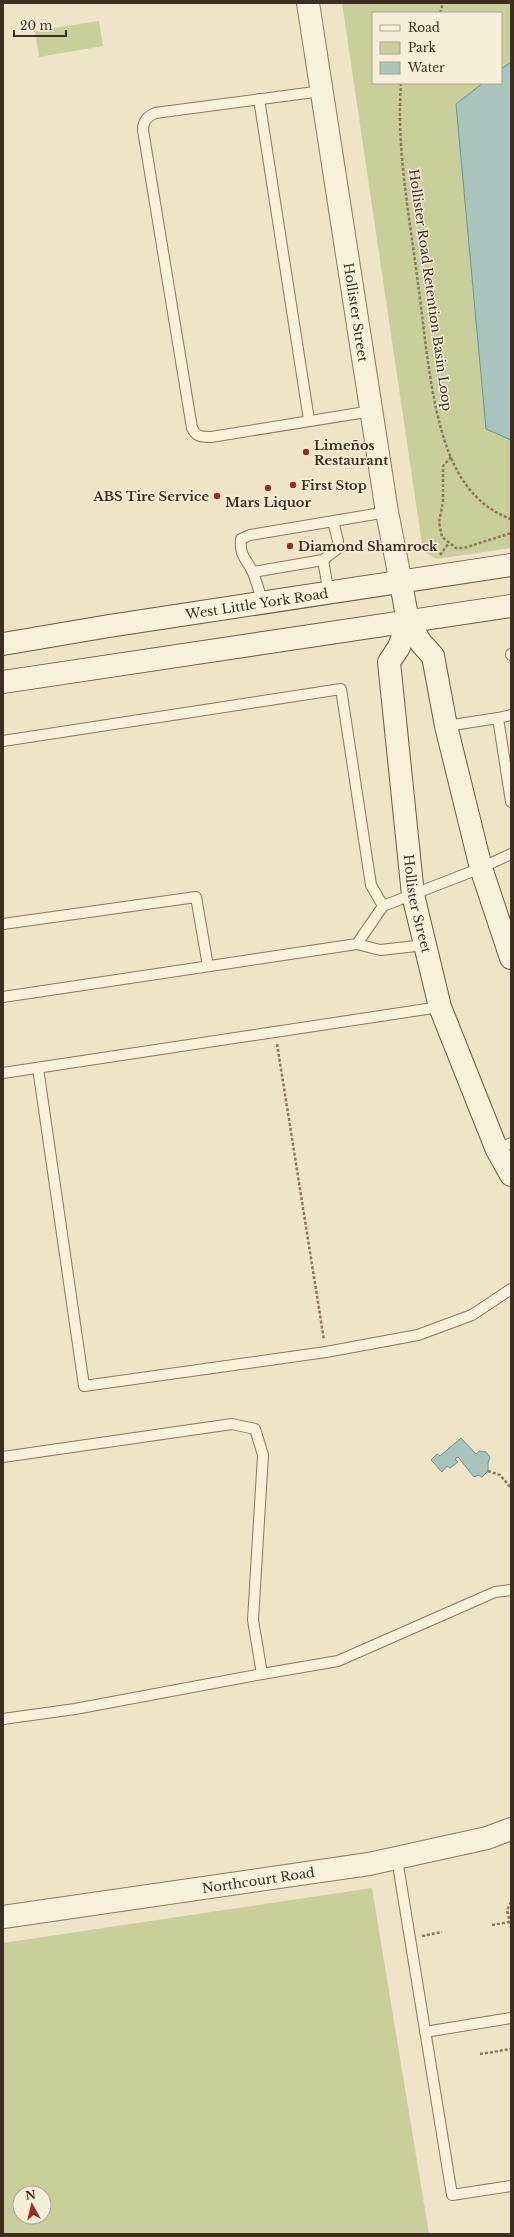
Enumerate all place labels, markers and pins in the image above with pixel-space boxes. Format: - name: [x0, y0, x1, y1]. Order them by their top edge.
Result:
- place label: Limeños Restaurant: [314, 437, 388, 469]
- marker: Limeños Restaurant: [301, 447, 311, 457]
- place label: First Stop: [301, 477, 367, 494]
- marker: First Stop: [288, 480, 298, 490]
- marker: Mars Liquor: [263, 483, 273, 493]
- place label: ABS Tire Service: [92, 488, 209, 505]
- marker: ABS Tire Service: [212, 491, 222, 501]
- place label: Mars Liquor: [225, 494, 311, 511]
- place label: Diamond Shamrock: [298, 538, 438, 555]
- marker: Diamond Shamrock: [285, 541, 295, 551]

